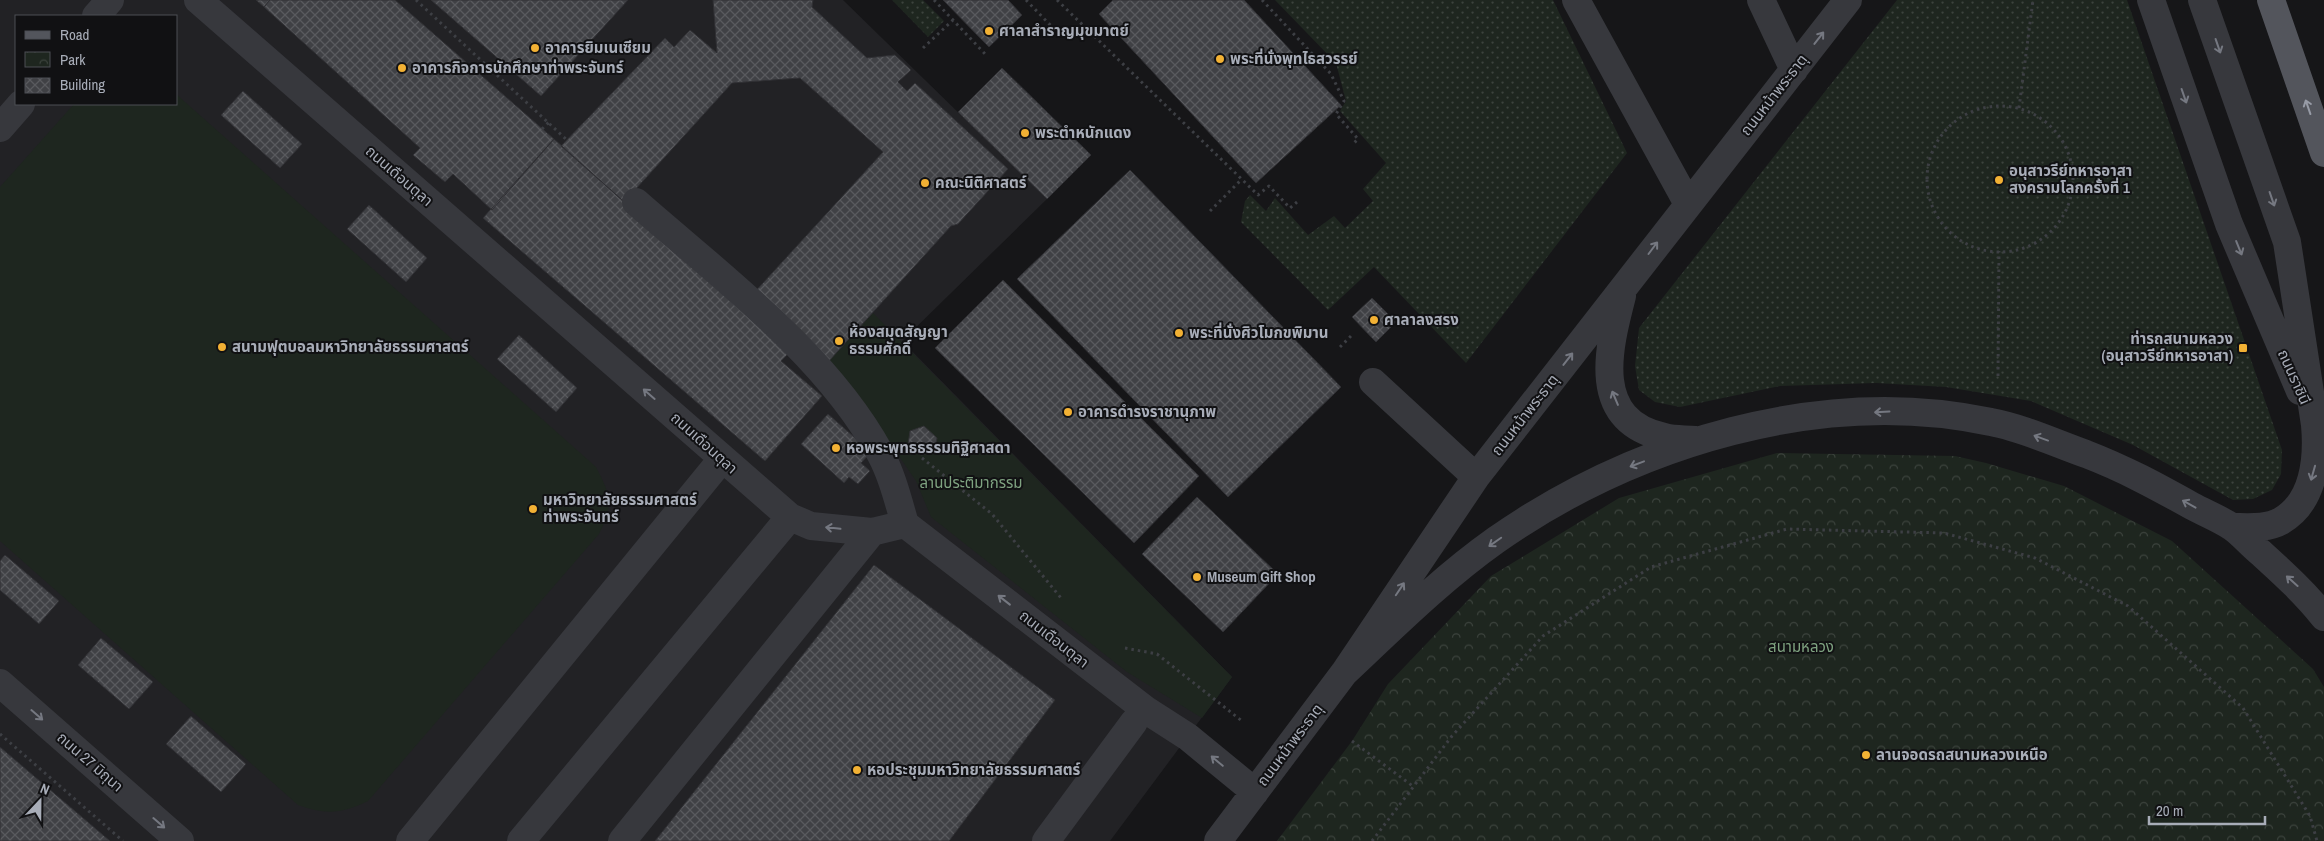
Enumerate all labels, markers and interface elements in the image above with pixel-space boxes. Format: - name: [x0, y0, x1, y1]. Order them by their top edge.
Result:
- legend: [15, 15, 178, 105]
- place label: ศาลาสำราญมุขมาตย์: [999, 20, 1129, 41]
- text: Road: [60, 24, 89, 45]
- marker: ศาลาสำราญมุขมาตย์: [983, 25, 995, 37]
- one-way arrow: [1813, 32, 1824, 45]
- place label: อาคารยิมเนเซียม: [545, 37, 651, 58]
- one-way arrow: [2214, 38, 2223, 53]
- marker: อาคารยิมเนเซียม: [529, 42, 541, 54]
- place label: พระที่นั่งพุทไธสวรรย์: [1230, 48, 1358, 69]
- text: Park: [60, 49, 86, 70]
- street label: ถนนหน้าพระธาตุ: [1735, 50, 1812, 140]
- marker: พระที่นั่งพุทไธสวรรย์: [1214, 53, 1226, 65]
- place label: อาคารกิจการนักศึกษาท่าพระจันทร์: [412, 57, 624, 78]
- marker: อาคารกิจการนักศึกษาท่าพระจันทร์: [396, 62, 408, 74]
- text: Building: [60, 74, 105, 95]
- one-way arrow: [2180, 87, 2189, 103]
- one-way arrow: [2303, 100, 2312, 115]
- place label: พระตำหนักแดง: [1035, 122, 1131, 143]
- marker: พระตำหนักแดง: [1019, 127, 1031, 139]
- street label: ถนนเดือนตุลา: [361, 140, 438, 211]
- place label: อนุสาวรีย์ทหารอาสา สงครามโลกครั้งที่ 1: [2009, 160, 2132, 198]
- place label: คณะนิติศาสตร์: [935, 172, 1027, 193]
- marker: อนุสาวรีย์ทหารอาสา สงครามโลกครั้งที่ 1: [1993, 174, 2005, 186]
- marker: คณะนิติศาสตร์: [919, 177, 931, 189]
- one-way arrow: [2268, 191, 2277, 207]
- one-way arrow: [2236, 241, 2245, 256]
- one-way arrow: [1648, 242, 1659, 255]
- place label: ศาลาลงสรง: [1384, 309, 1459, 330]
- marker: ศาลาลงสรง: [1368, 314, 1380, 326]
- place label: ห้องสมุดสัญญา ธรรมศักดิ์: [849, 321, 948, 359]
- place label: พระที่นั่งศิวโมกขพิมาน: [1189, 322, 1329, 343]
- marker: พระที่นั่งศิวโมกขพิมาน: [1173, 327, 1185, 339]
- place label: ท่ารถสนามหลวง (อนุสาวรีย์ทหารอาสา): [2102, 328, 2233, 366]
- marker: ห้องสมุดสัญญา ธรรมศักดิ์: [833, 335, 845, 347]
- place label: สนามฟุตบอลมหาวิทยาลัยธรรมศาสตร์: [232, 336, 469, 357]
- marker: สนามฟุตบอลมหาวิทยาลัยธรรมศาสตร์: [216, 341, 228, 353]
- marker: ท่ารถสนามหลวง (อนุสาวรีย์ทหารอาสา): [2237, 342, 2249, 354]
- street label: ถนนราชินี: [2273, 346, 2316, 408]
- one-way arrow: [1563, 353, 1574, 366]
- street label: ถนนหน้าพระธาตุ: [1486, 370, 1563, 460]
- one-way arrow: [642, 388, 655, 400]
- one-way arrow: [1610, 391, 1619, 406]
- place label: อาคารดำรงราชานุภาพ: [1078, 401, 1216, 422]
- marker: อาคารดำรงราชานุภาพ: [1062, 406, 1074, 418]
- street label: ถนนเดือนตุลา: [666, 407, 742, 478]
- one-way arrow: [1874, 407, 1890, 416]
- one-way arrow: [2034, 433, 2049, 442]
- place label: หอพระพุทธธรรมทิฐิศาสดา: [846, 437, 1011, 458]
- marker: หอพระพุทธธรรมทิฐิศาสดา: [830, 442, 842, 454]
- one-way arrow: [1630, 460, 1646, 469]
- one-way arrow: [2307, 465, 2317, 481]
- park label: ลานประติมากรรม: [919, 472, 1023, 493]
- place label: มหาวิทยาลัยธรรมศาสตร์ ท่าพระจันทร์: [543, 489, 697, 527]
- one-way arrow: [2182, 499, 2197, 508]
- marker: มหาวิทยาลัยธรรมศาสตร์ ท่าพระจันทร์: [527, 503, 539, 515]
- one-way arrow: [825, 523, 841, 533]
- one-way arrow: [1489, 536, 1502, 547]
- place label: Museum Gift Shop: [1207, 566, 1316, 587]
- marker: Museum Gift Shop: [1191, 571, 1203, 583]
- one-way arrow: [2285, 575, 2298, 587]
- one-way arrow: [1395, 582, 1406, 596]
- one-way arrow: [997, 595, 1011, 605]
- street label: ถนนเดือนตุลา: [1015, 605, 1093, 672]
- park label: สนามหลวง: [1768, 636, 1834, 657]
- street label: ถนนหน้าพระธาตุ: [1252, 699, 1328, 790]
- one-way arrow: [30, 709, 43, 721]
- street label: ถนน 27 มิถุนา: [53, 727, 128, 796]
- place label: ลานจอดรถสนามหลวงเหนือ: [1876, 744, 2048, 765]
- marker: ลานจอดรถสนามหลวงเหนือ: [1860, 749, 1872, 761]
- one-way arrow: [1211, 755, 1224, 767]
- place label: หอประชุมมหาวิทยาลัยธรรมศาสตร์: [867, 759, 1081, 780]
- marker: หอประชุมมหาวิทยาลัยธรรมศาสตร์: [851, 764, 863, 776]
- north arrow: [15, 776, 65, 826]
- text: N: [38, 779, 52, 799]
- scale bar: [2149, 794, 2265, 826]
- text: 20 m: [2156, 800, 2183, 821]
- one-way arrow: [152, 817, 165, 828]

